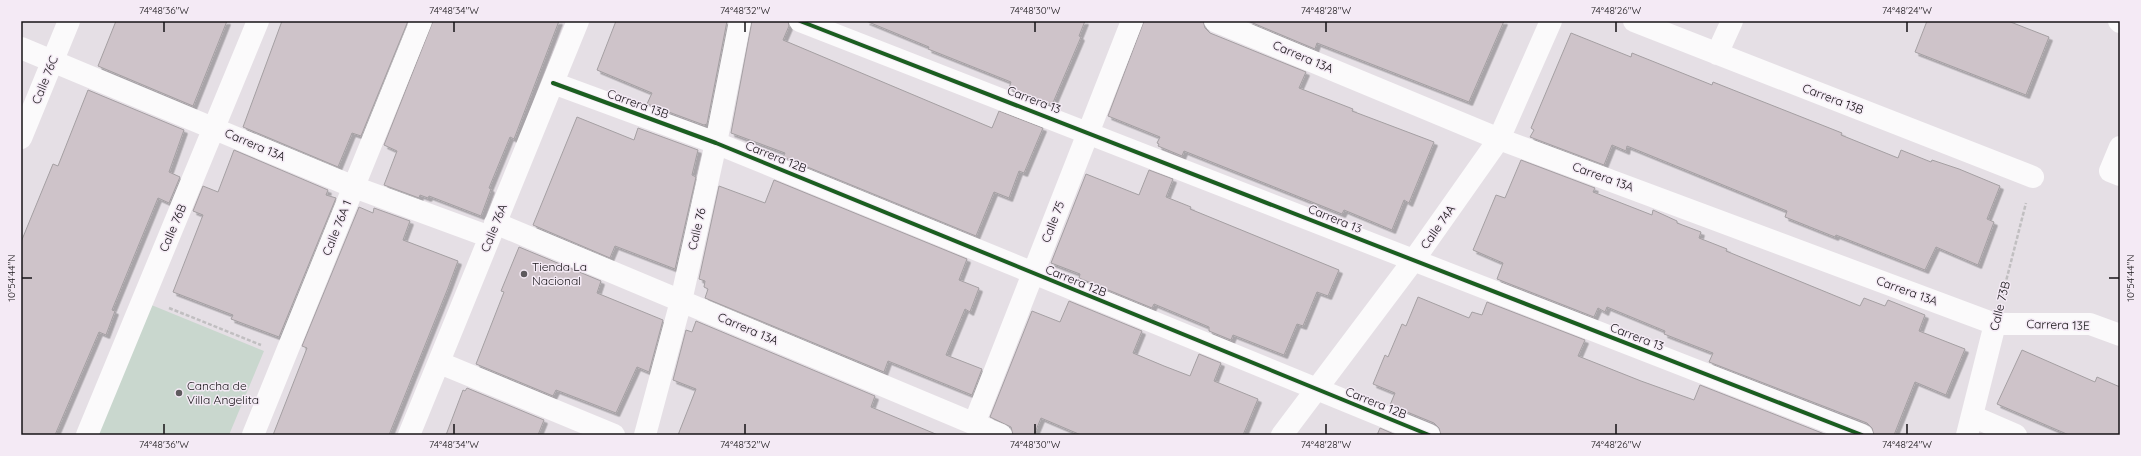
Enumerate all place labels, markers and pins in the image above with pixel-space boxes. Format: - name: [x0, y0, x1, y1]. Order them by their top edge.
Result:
- place label: Tienda La Nacional: [532, 259, 587, 288]
- marker: Tienda La Nacional: [519, 269, 529, 279]
- place label: Cancha de Villa Angelita: [187, 378, 259, 407]
- marker: Cancha de Villa Angelita: [174, 388, 184, 398]

